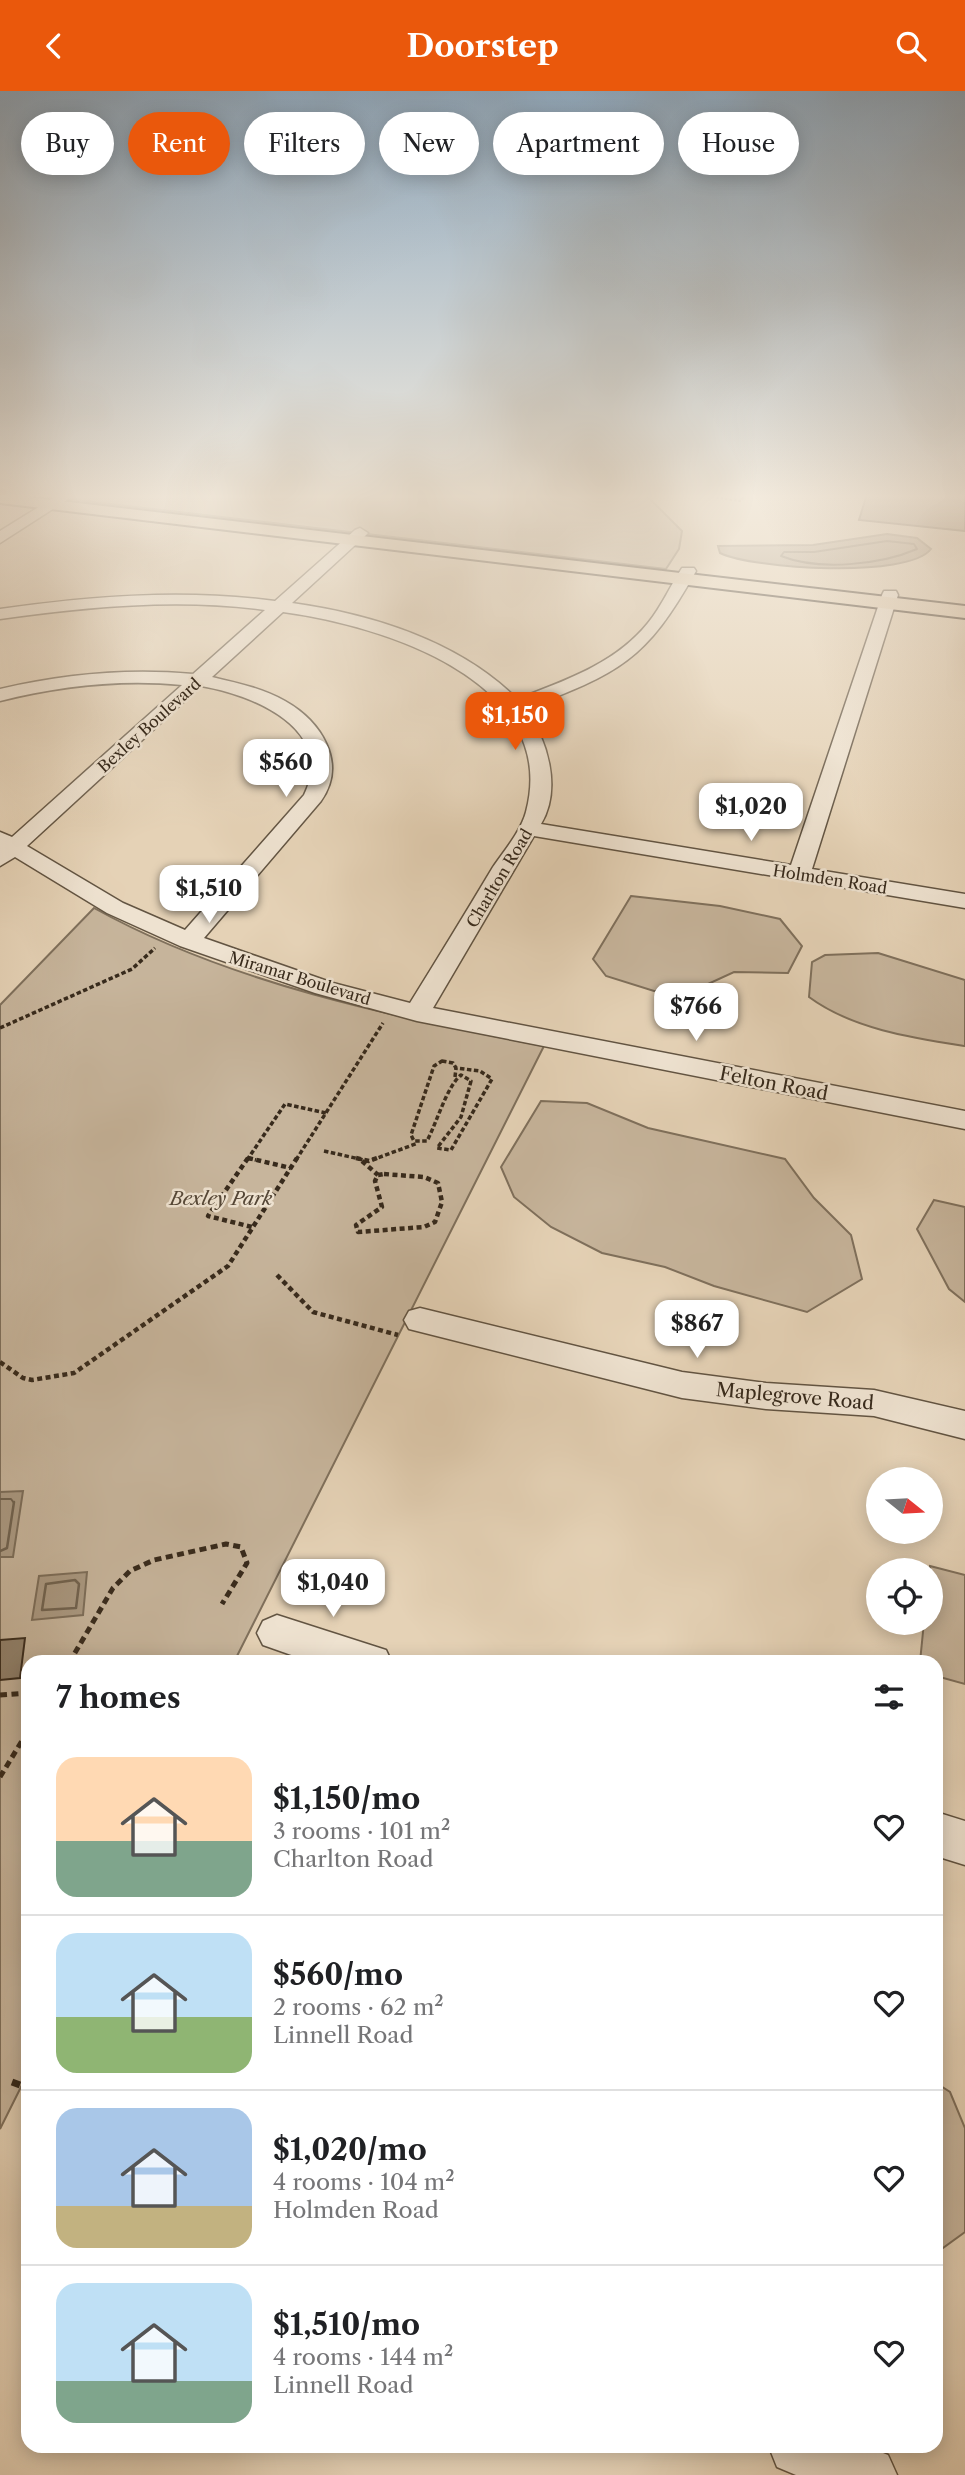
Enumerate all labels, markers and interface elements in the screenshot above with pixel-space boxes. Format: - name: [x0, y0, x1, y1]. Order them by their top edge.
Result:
- text: Doorstep: [406, 26, 559, 65]
- icon: back: [35, 27, 73, 65]
- icon: search: [892, 27, 930, 65]
- chip: Buy: [21, 112, 114, 175]
- chip: Rent: [128, 112, 230, 175]
- chip: Filters: [244, 112, 365, 175]
- chip: New: [379, 112, 479, 175]
- chip: Apartment: [493, 112, 664, 175]
- chip: House: [678, 112, 799, 175]
- street label: Bexley Boulevard: [93, 673, 205, 777]
- pin: $1,150: [458, 693, 572, 752]
- text: $1,150: [481, 701, 549, 729]
- pin: $560: [245, 739, 327, 799]
- text: $560: [259, 748, 313, 776]
- pin: $1,020: [694, 783, 808, 843]
- text: $1,020: [715, 792, 787, 820]
- street label: Charlton Road: [462, 825, 536, 931]
- street label: Holmden Road: [771, 860, 889, 898]
- pin: $1,510: [152, 865, 266, 925]
- text: $1,510: [175, 874, 243, 902]
- street label: Miramar Boulevard: [227, 947, 374, 1009]
- pin: $766: [655, 983, 737, 1043]
- text: $766: [670, 992, 722, 1020]
- street label: Felton Road: [718, 1062, 831, 1105]
- park label: Bexley Park: [168, 1187, 273, 1210]
- pin: $867: [656, 1301, 738, 1360]
- text: $867: [671, 1309, 723, 1337]
- street label: Maplegrove Road: [715, 1378, 875, 1415]
- north arrow: [866, 1467, 943, 1543]
- map controls: [866, 1467, 943, 1635]
- button: locate: [866, 1558, 943, 1635]
- pin: $1,040: [276, 1559, 390, 1619]
- text: $1,040: [297, 1568, 369, 1596]
- icon: filters: [870, 1678, 908, 1716]
- text: 7 homes: [56, 1679, 181, 1716]
- text: $1,150/mo: [273, 1780, 420, 1817]
- icon: home: [112, 1785, 196, 1869]
- icon: heart: [870, 1808, 908, 1846]
- text: 3 rooms · 101 m²: [273, 1817, 450, 1845]
- text: Charlton Road: [273, 1845, 433, 1873]
- text: $560/mo: [273, 1956, 403, 1993]
- icon: home: [112, 1961, 196, 2045]
- icon: heart: [870, 1984, 908, 2022]
- text: 2 rooms · 62 m²: [273, 1993, 444, 2021]
- text: Linnell Road: [273, 2021, 413, 2049]
- text: $1,020/mo: [273, 2131, 427, 2168]
- icon: home: [112, 2136, 196, 2220]
- icon: heart: [870, 2159, 908, 2197]
- text: 4 rooms · 104 m²: [273, 2168, 455, 2196]
- text: Holmden Road: [273, 2196, 439, 2224]
- text: $1,510/mo: [273, 2306, 420, 2343]
- icon: home: [112, 2311, 196, 2395]
- icon: heart: [870, 2334, 908, 2372]
- text: 4 rooms · 144 m²: [273, 2343, 453, 2371]
- text: Linnell Road: [273, 2371, 413, 2399]

